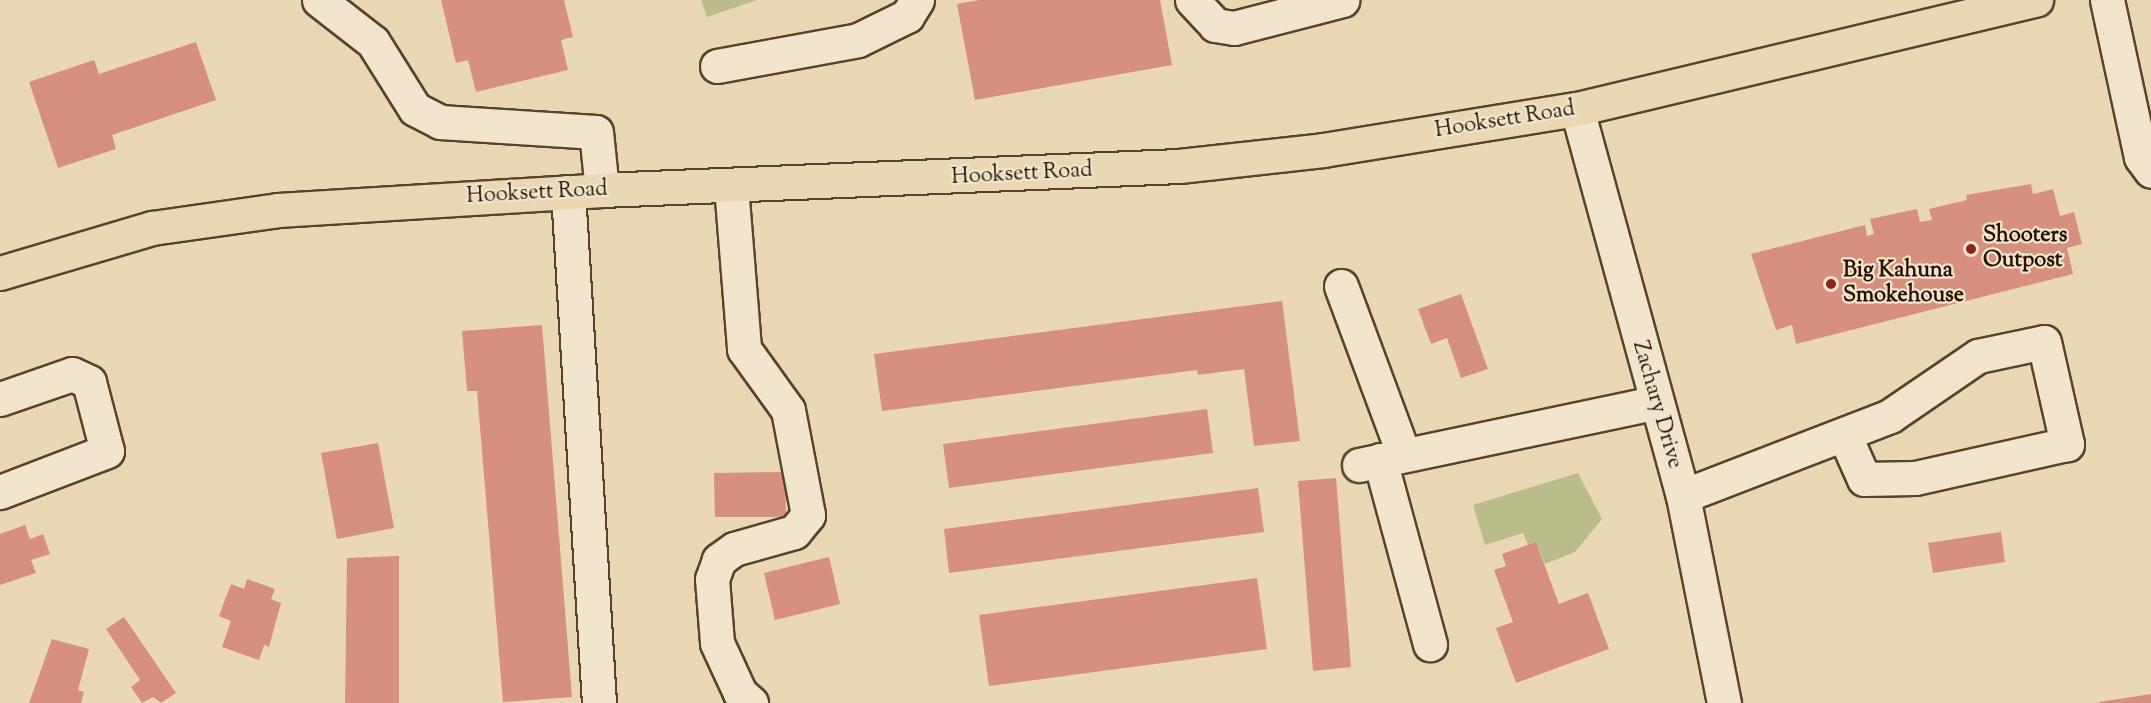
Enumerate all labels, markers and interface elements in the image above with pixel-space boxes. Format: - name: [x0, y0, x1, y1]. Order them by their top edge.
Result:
- street label: Hooksett Road: [1433, 97, 1577, 145]
- street label: Hooksett Road: [951, 158, 1093, 192]
- street label: Hooksett Road: [466, 177, 608, 211]
- place label: Shooters Outpost: [1983, 223, 2067, 274]
- marker: Shooters Outpost: [1964, 242, 1978, 256]
- place label: Big Kahuna Smokehouse: [1843, 258, 1964, 310]
- marker: Big Kahuna Smokehouse: [1824, 277, 1838, 291]
- street label: Zachary Drive: [1625, 338, 1687, 472]

